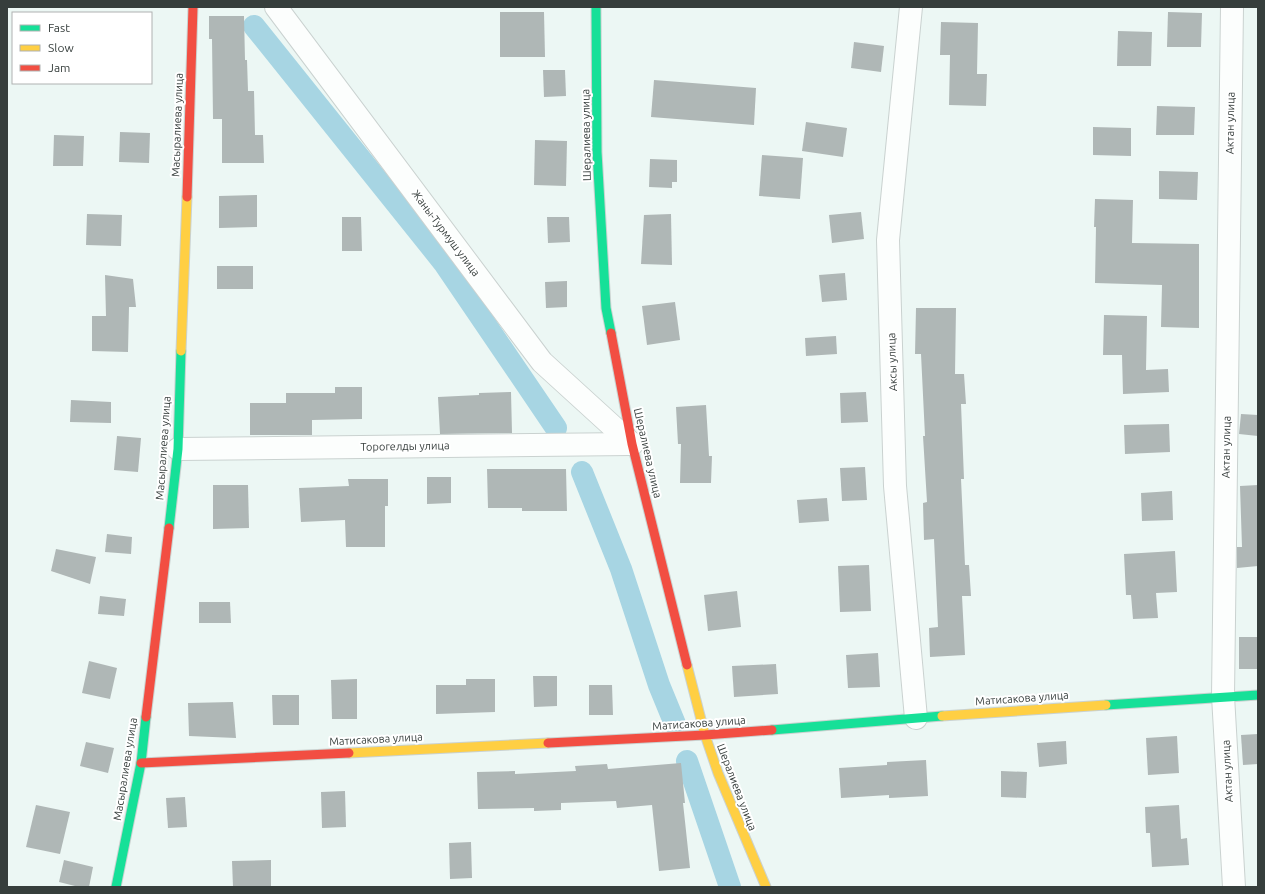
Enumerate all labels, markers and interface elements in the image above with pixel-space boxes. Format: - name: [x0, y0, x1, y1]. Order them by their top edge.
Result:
- legend: [12, 12, 152, 84]
- text: Fast: [48, 21, 70, 34]
- text: Slow: [48, 41, 74, 54]
- text: Jam: [48, 61, 70, 74]
- street label: Масыралиева улица: [169, 73, 185, 177]
- street label: Шералиева улица: [579, 89, 593, 181]
- street label: Актан улица: [1223, 92, 1237, 154]
- street label: Жаны-Турмуш улица: [410, 187, 482, 279]
- street label: Аксы улица: [885, 333, 899, 391]
- street label: Масыралиева улица: [153, 396, 173, 500]
- street label: Шералиева улица: [632, 407, 664, 499]
- street label: Актан улица: [1219, 416, 1233, 478]
- street label: Торогелды улица: [360, 439, 450, 453]
- street label: Матисакова улица: [975, 689, 1069, 707]
- street label: Матисакова улица: [652, 714, 746, 732]
- street label: Масыралиева улица: [111, 717, 139, 821]
- street label: Матисакова улица: [329, 731, 423, 747]
- street label: Актан улица: [1219, 740, 1235, 802]
- street label: Шералиева улица: [715, 742, 759, 832]

